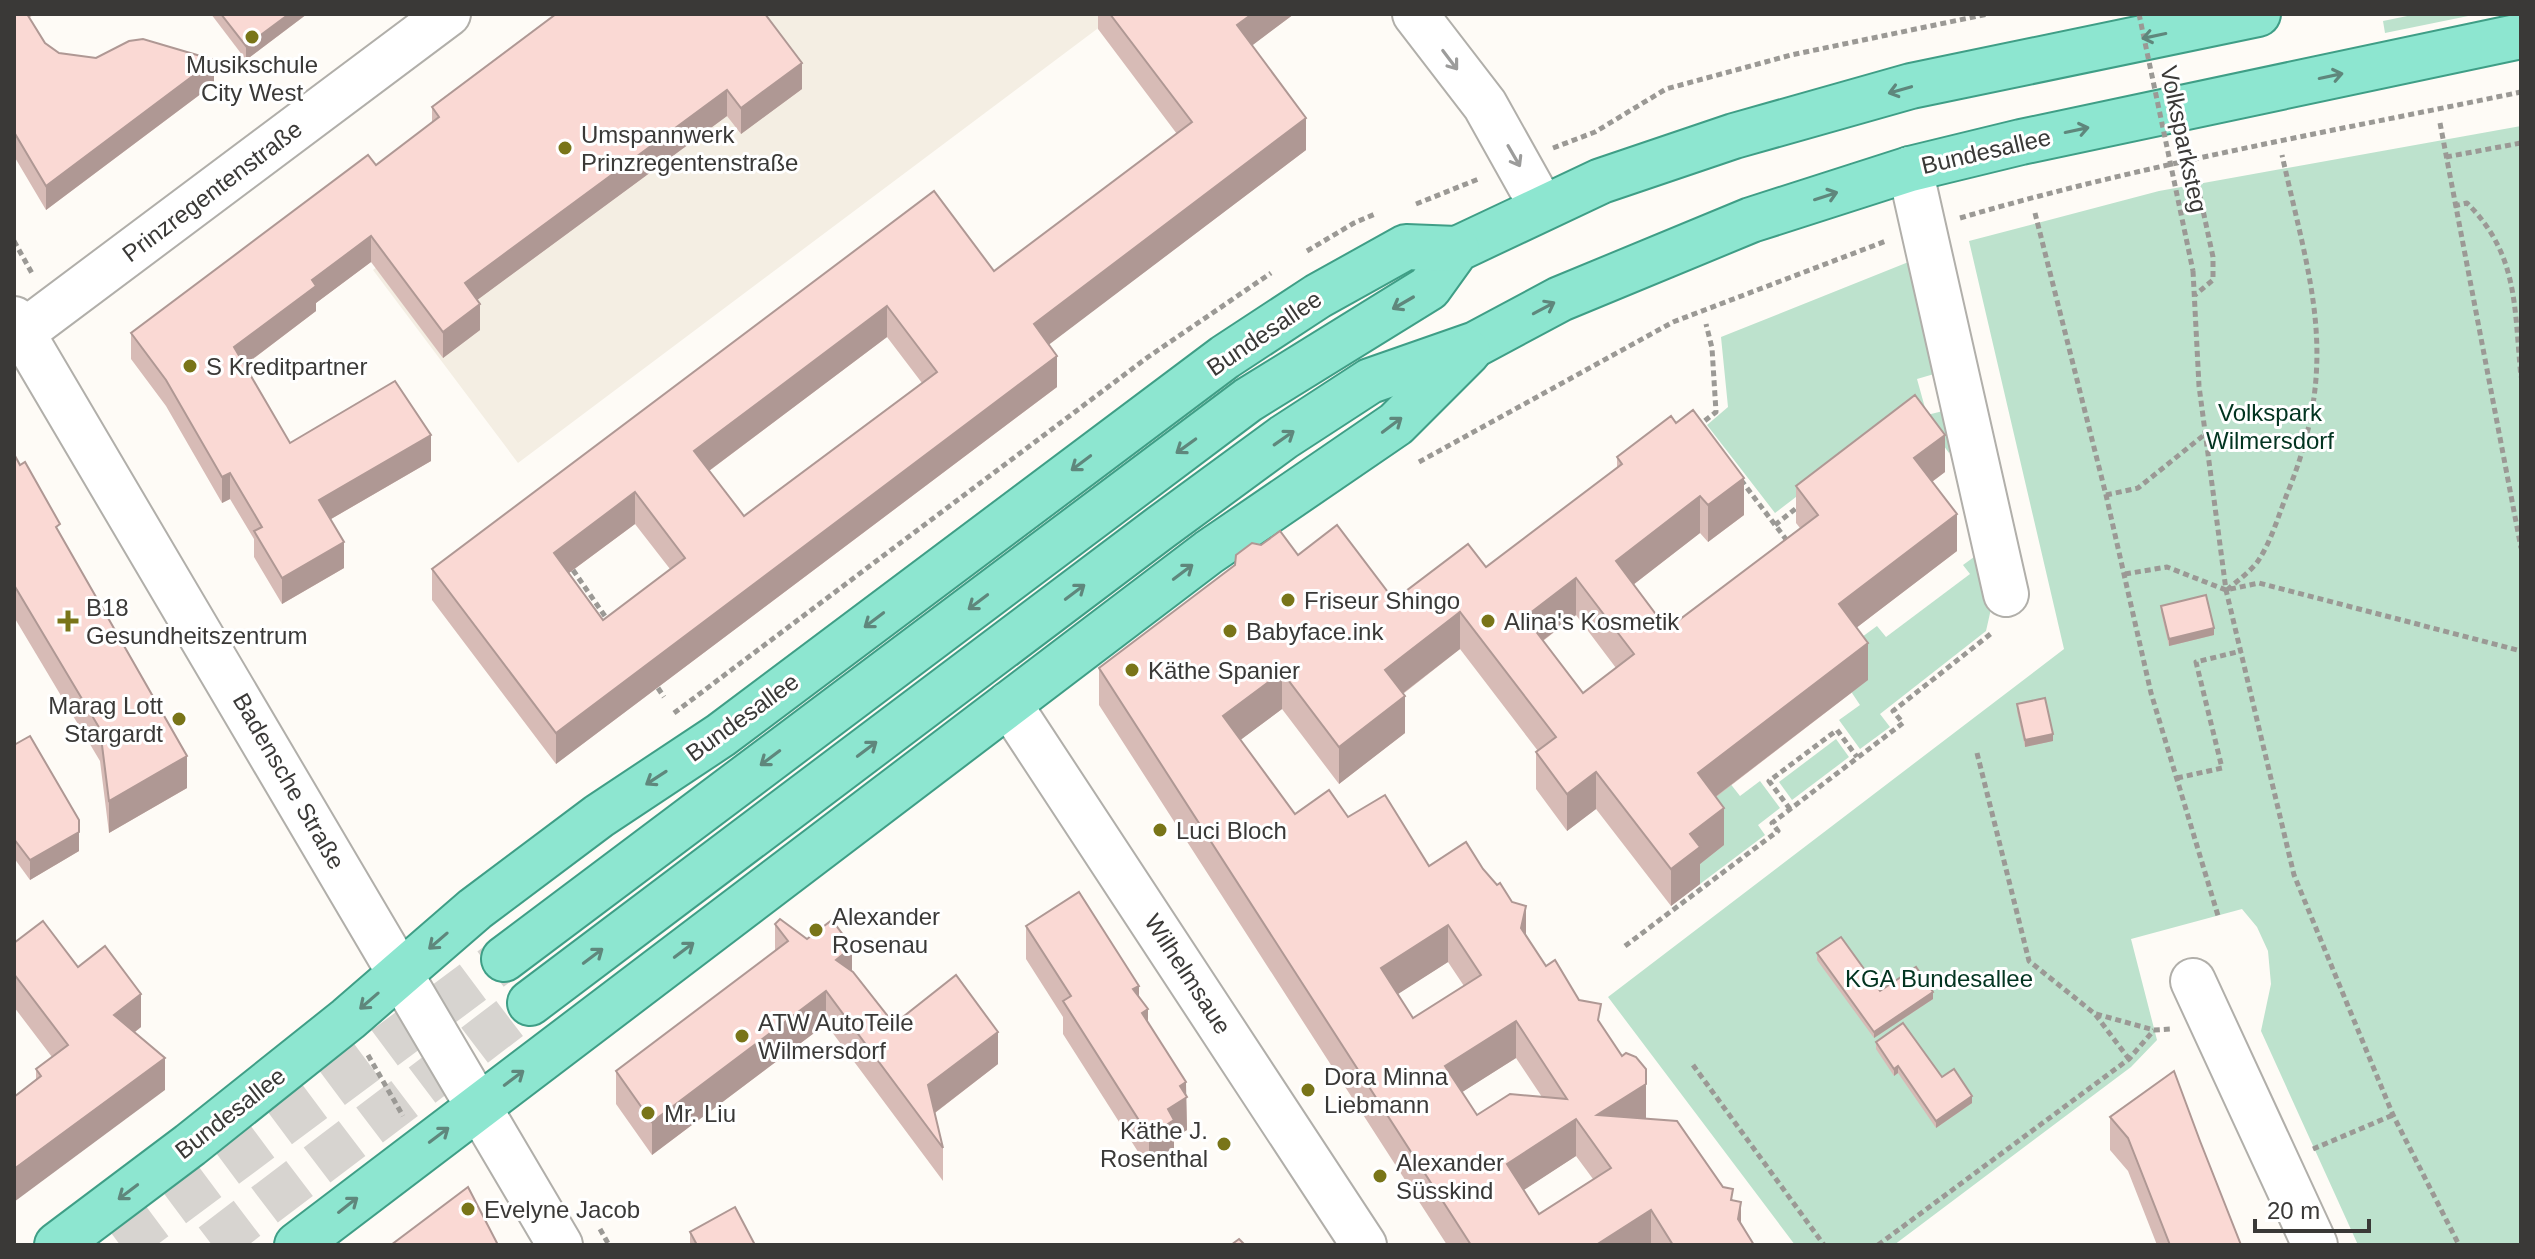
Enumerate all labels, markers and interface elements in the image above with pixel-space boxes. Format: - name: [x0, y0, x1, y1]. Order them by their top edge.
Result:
- marker: Musikschule City West: [243, 28, 261, 46]
- one-way arrow: [2142, 29, 2167, 44]
- one-way arrow: [1442, 49, 1459, 70]
- place label: Musikschule City West: [186, 51, 318, 106]
- street label: Volksparksteg: [2155, 63, 2213, 215]
- one-way arrow: [2318, 68, 2344, 83]
- one-way arrow: [1887, 83, 1913, 98]
- street label: Prinzregentenstraße: [117, 115, 307, 267]
- place label: Umspannwerk Prinzregentenstraße: [581, 121, 798, 176]
- one-way arrow: [2064, 122, 2089, 137]
- street label: Bundesallee: [1919, 123, 2053, 179]
- marker: Umspannwerk Prinzregentenstraße: [556, 139, 574, 157]
- one-way arrow: [1506, 144, 1522, 168]
- one-way arrow: [1812, 188, 1838, 203]
- street label: Bundesallee: [1202, 285, 1326, 381]
- one-way arrow: [1392, 295, 1415, 311]
- one-way arrow: [1532, 299, 1556, 315]
- place label: S Kreditpartner: [206, 353, 367, 380]
- marker: S Kreditpartner: [181, 357, 199, 375]
- park label: Volkspark Wilmersdorf: [2206, 399, 2334, 454]
- one-way arrow: [1381, 416, 1402, 433]
- one-way arrow: [1272, 430, 1294, 446]
- one-way arrow: [1176, 437, 1197, 454]
- one-way arrow: [1071, 455, 1093, 472]
- one-way arrow: [1171, 564, 1193, 581]
- one-way arrow: [1064, 584, 1085, 601]
- place label: Friseur Shingo: [1304, 587, 1460, 614]
- marker: Friseur Shingo: [1279, 591, 1297, 609]
- one-way arrow: [968, 593, 989, 610]
- place label: B18 Gesundheitszentrum: [86, 594, 307, 649]
- place label: Alina's Kosmetik: [1504, 608, 1680, 635]
- marker: B18 Gesundheitszentrum: [57, 610, 79, 632]
- one-way arrow: [864, 611, 885, 628]
- marker: Alina's Kosmetik: [1479, 612, 1497, 630]
- place label: Babyface.ink: [1246, 618, 1384, 645]
- marker: Babyface.ink: [1221, 622, 1239, 640]
- place label: Käthe Spanier: [1148, 657, 1300, 684]
- marker: Käthe Spanier: [1123, 661, 1141, 679]
- street label: Bundesallee: [681, 667, 803, 767]
- street label: Badensche Straße: [228, 688, 350, 874]
- place label: Marag Lott Stargardt: [48, 692, 163, 747]
- marker: Marag Lott Stargardt: [170, 710, 188, 728]
- one-way arrow: [856, 741, 877, 758]
- one-way arrow: [760, 750, 781, 767]
- one-way arrow: [645, 770, 667, 786]
- place label: Luci Bloch: [1176, 817, 1287, 844]
- marker: Luci Bloch: [1151, 821, 1169, 839]
- place label: Alexander Rosenau: [832, 903, 940, 958]
- street label: Wilhelmsaue: [1139, 909, 1237, 1039]
- marker: Alexander Rosenau: [807, 921, 825, 939]
- one-way arrow: [429, 932, 449, 950]
- one-way arrow: [673, 941, 694, 958]
- one-way arrow: [581, 948, 603, 965]
- park label: KGA Bundesallee: [1845, 965, 2033, 992]
- one-way arrow: [360, 992, 380, 1010]
- place label: ATW AutoTeile Wilmersdorf: [758, 1009, 914, 1064]
- marker: ATW AutoTeile Wilmersdorf: [733, 1027, 751, 1045]
- street label: Bundesallee: [170, 1062, 290, 1164]
- place label: Dora Minna Liebmann: [1324, 1063, 1449, 1118]
- one-way arrow: [502, 1070, 524, 1087]
- marker: Dora Minna Liebmann: [1299, 1081, 1317, 1099]
- place label: Mr. Liu: [664, 1100, 736, 1127]
- marker: Mr. Liu: [639, 1104, 657, 1122]
- place label: Käthe J. Rosenthal: [1100, 1117, 1208, 1172]
- one-way arrow: [428, 1126, 449, 1143]
- marker: Käthe J. Rosenthal: [1215, 1135, 1233, 1153]
- place label: Alexander Süsskind: [1396, 1149, 1504, 1204]
- marker: Alexander Süsskind: [1371, 1167, 1389, 1185]
- one-way arrow: [118, 1183, 139, 1200]
- scale bar: [2255, 1183, 2369, 1233]
- one-way arrow: [337, 1196, 358, 1213]
- place label: Evelyne Jacob: [484, 1196, 640, 1223]
- text: 20 m: [2267, 1197, 2320, 1224]
- marker: Evelyne Jacob: [459, 1200, 477, 1218]

